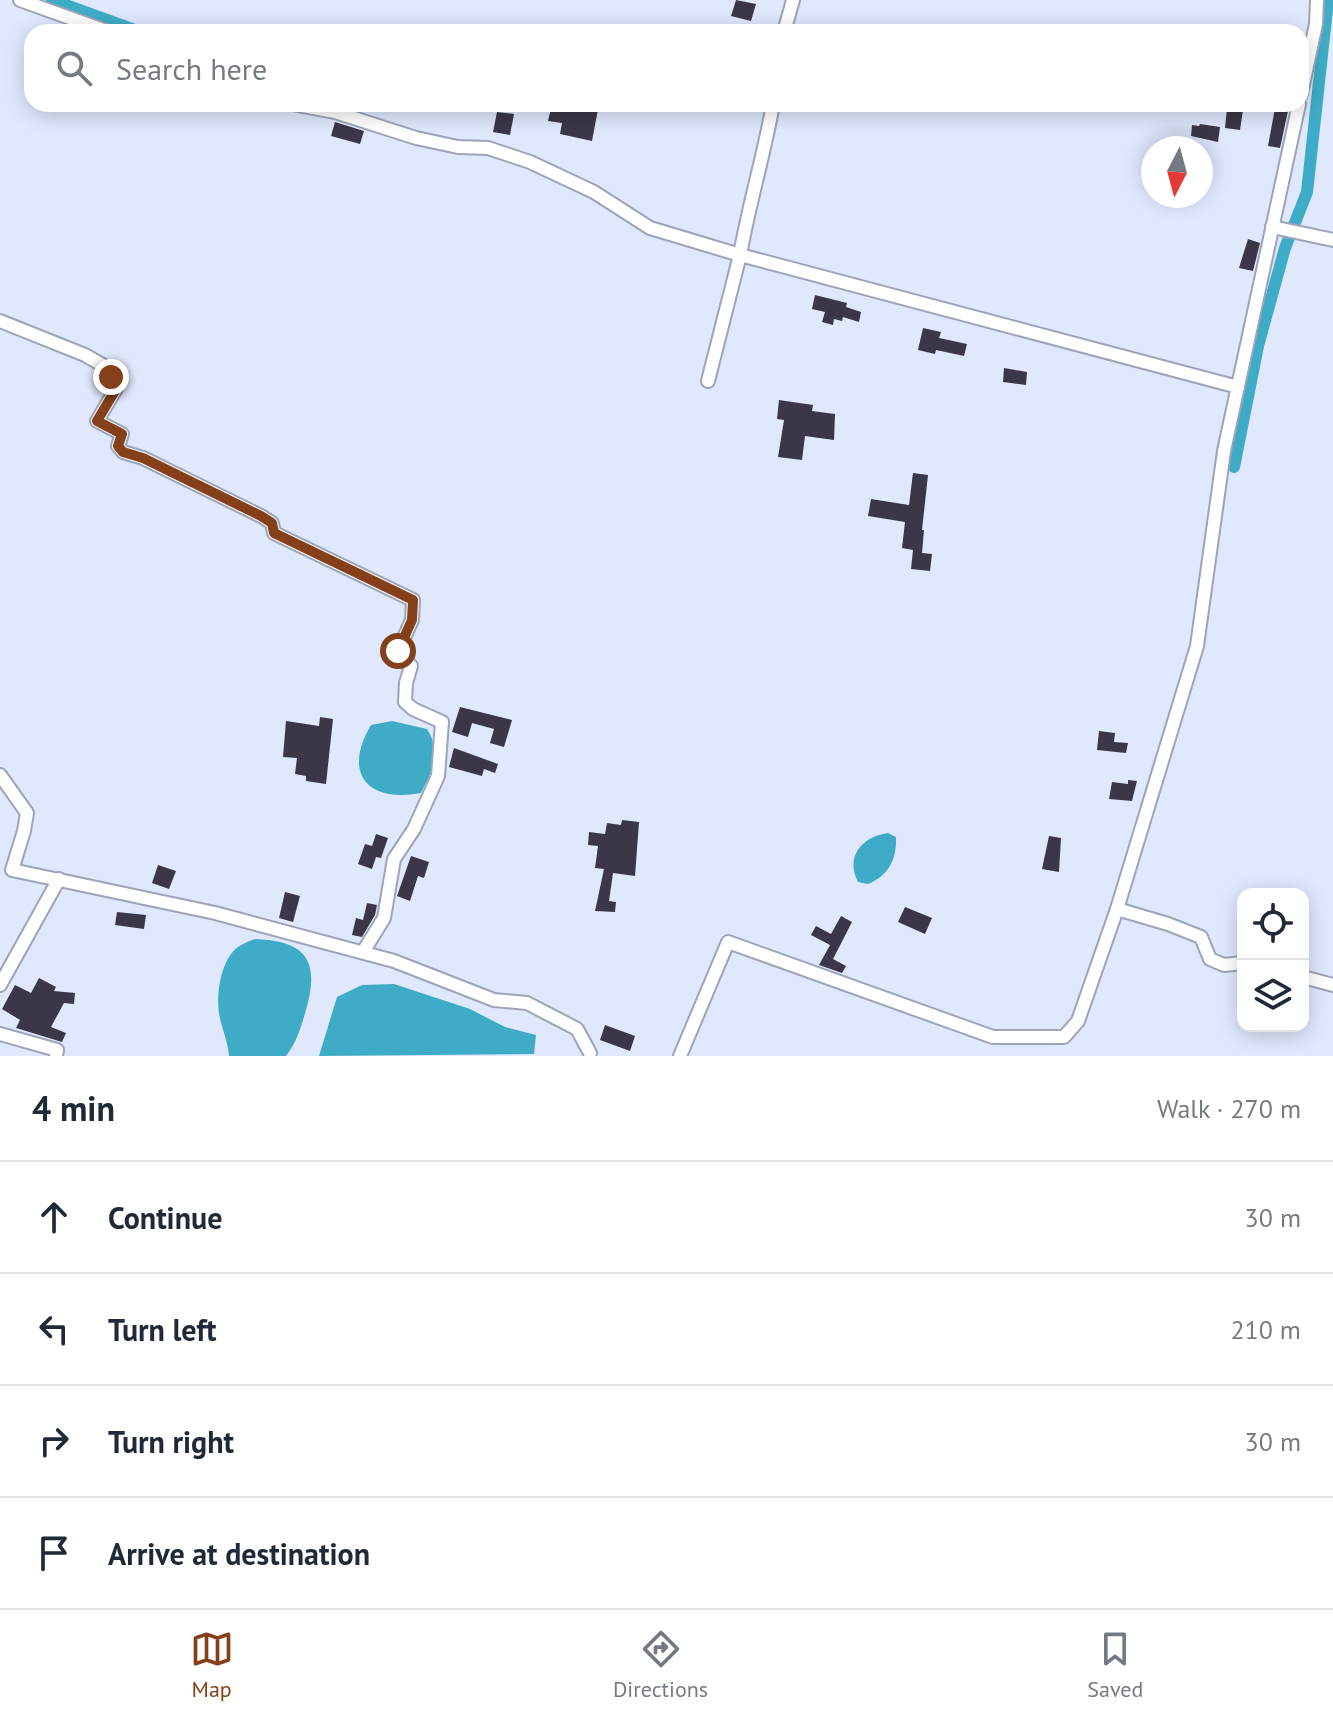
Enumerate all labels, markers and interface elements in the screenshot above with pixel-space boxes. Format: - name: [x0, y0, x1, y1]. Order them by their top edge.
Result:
- search box: [24, 24, 1309, 112]
- icon: search: [52, 46, 96, 90]
- text: Search here: [116, 49, 267, 88]
- north arrow: [1141, 136, 1213, 208]
- route end: [93, 359, 129, 395]
- route start: [380, 633, 416, 669]
- map controls: [1237, 888, 1309, 1032]
- button: locate: [1237, 888, 1309, 960]
- button: layers: [1237, 960, 1309, 1032]
- text: 4 min: [32, 1086, 115, 1130]
- text: Walk · 270 m: [1157, 1092, 1301, 1125]
- icon: ahead: [32, 1195, 76, 1239]
- text: Continue: [108, 1198, 222, 1237]
- text: 30 m: [1245, 1201, 1301, 1234]
- icon: left: [32, 1307, 76, 1351]
- text: Turn left: [108, 1310, 216, 1349]
- text: 210 m: [1230, 1313, 1301, 1346]
- icon: right: [32, 1419, 76, 1463]
- text: Turn right: [108, 1422, 234, 1461]
- text: 30 m: [1245, 1425, 1301, 1458]
- icon: arrive: [32, 1531, 76, 1575]
- text: Arrive at destination: [108, 1534, 370, 1573]
- tab: Map: [190, 1627, 234, 1703]
- tab: Directions: [613, 1627, 708, 1703]
- tab: Saved: [1087, 1627, 1143, 1703]

